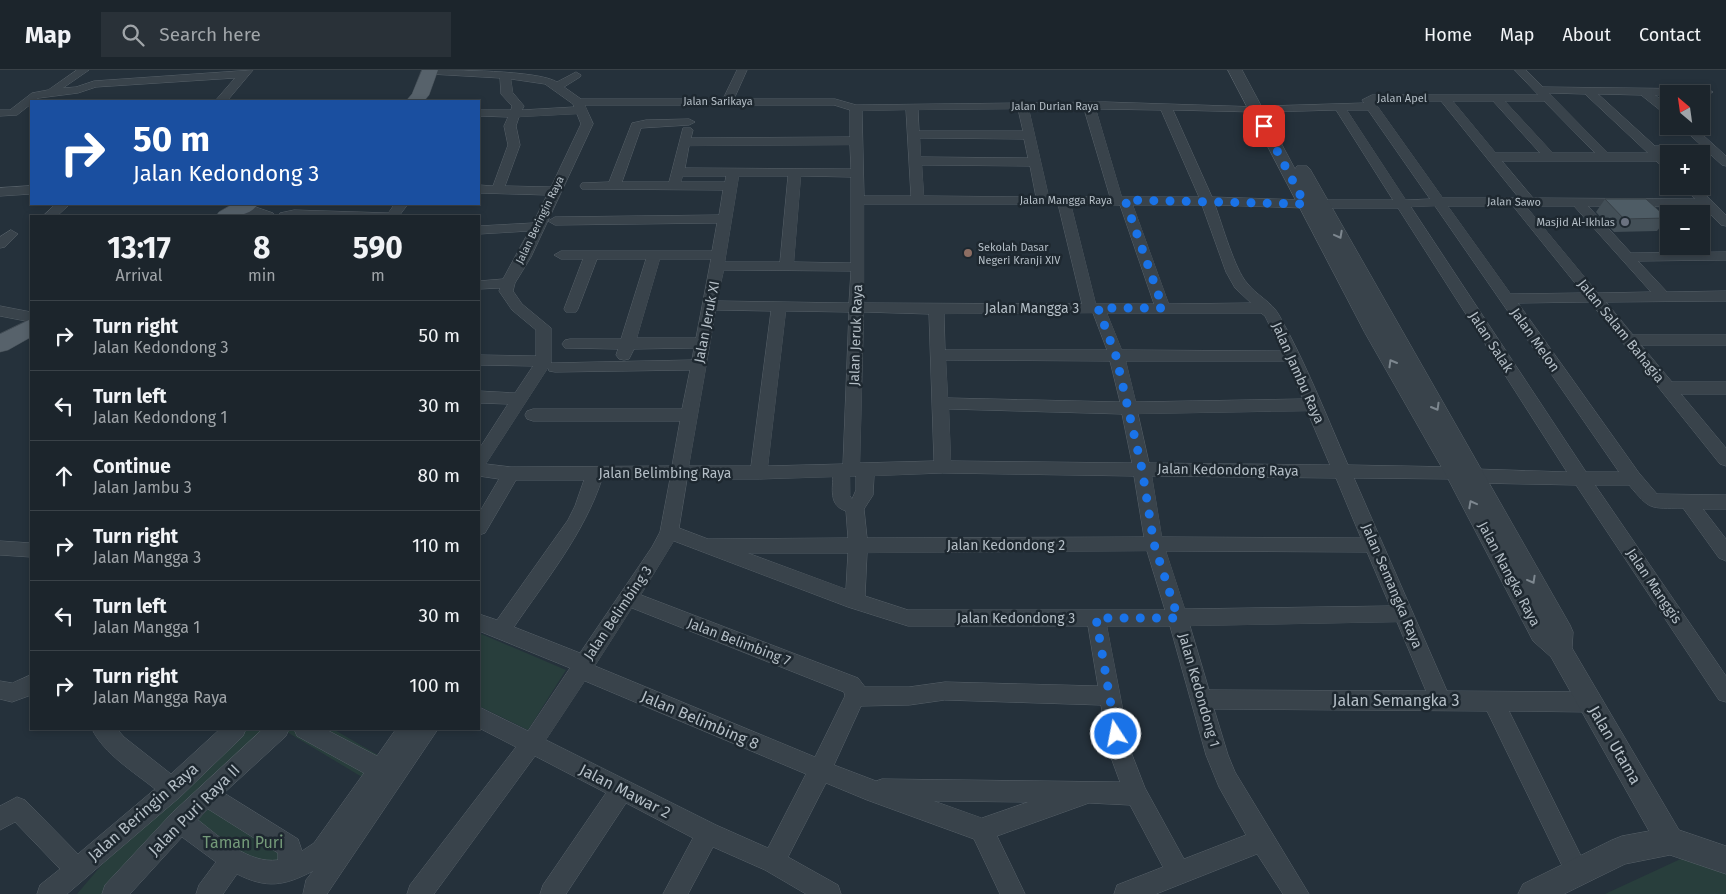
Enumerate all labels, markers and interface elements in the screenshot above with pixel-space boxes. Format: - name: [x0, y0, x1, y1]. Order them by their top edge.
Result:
- search box: [101, 12, 451, 57]
- text: Map: [25, 21, 71, 49]
- icon: search: [119, 21, 147, 49]
- text: Search here: [159, 23, 261, 46]
- text: Home: [1424, 24, 1472, 46]
- text: Map: [1500, 24, 1534, 46]
- text: About: [1562, 24, 1611, 46]
- text: Contact: [1639, 24, 1701, 46]
- north arrow: [1660, 85, 1710, 135]
- map controls: [1660, 85, 1710, 255]
- street label: Jalan Apel: [1377, 92, 1427, 105]
- street label: Jalan Sarikaya: [683, 95, 753, 108]
- street label: Jalan Durian Raya: [1011, 100, 1099, 113]
- pin: [1243, 105, 1285, 147]
- icon: arrive: [1250, 112, 1278, 140]
- text: 50 m: [133, 118, 210, 160]
- icon: right: [50, 120, 115, 185]
- button: +: [1660, 145, 1710, 195]
- text: Jalan Kedondong 3: [133, 160, 319, 187]
- street label: Jalan Beringin Raya: [513, 174, 567, 266]
- street label: Jalan Mangga Raya: [1020, 194, 1112, 207]
- street label: Jalan Sawo: [1487, 195, 1541, 209]
- button: −: [1660, 205, 1710, 255]
- place label: Masjid Al-Ikhlas: [1536, 216, 1615, 229]
- marker: Masjid Al-Ikhlas: [1619, 216, 1631, 228]
- text: 13:17: [107, 230, 171, 266]
- text: 8: [253, 230, 271, 266]
- text: 590: [353, 230, 403, 266]
- one-way arrow: [1333, 230, 1343, 239]
- place label: Sekolah Dasar Negeri Kranji XIV: [978, 241, 1061, 267]
- marker: Sekolah Dasar Negeri Kranji XIV: [962, 247, 974, 259]
- text: Arrival: [116, 266, 162, 285]
- text: min: [248, 266, 276, 285]
- text: m: [371, 266, 385, 285]
- street label: Jalan Salam Bahagia: [1574, 276, 1668, 386]
- street label: Jalan Jeruk XI: [691, 279, 723, 365]
- street label: Jalan Jeruk Raya: [846, 284, 866, 386]
- street label: Jalan Mangga 3: [985, 300, 1079, 317]
- street label: Jalan Melon: [1507, 305, 1563, 375]
- street label: Jalan Salak: [1465, 308, 1517, 376]
- text: Turn right: [93, 315, 178, 338]
- street label: Jalan Jambu Raya: [1268, 320, 1328, 426]
- icon: right: [50, 322, 78, 350]
- text: 50 m: [419, 324, 460, 347]
- text: Jalan Kedondong 3: [93, 338, 228, 357]
- one-way arrow: [1388, 360, 1398, 369]
- text: Turn left: [93, 385, 167, 408]
- icon: left: [50, 392, 78, 420]
- text: 30 m: [419, 394, 460, 417]
- one-way arrow: [1429, 402, 1439, 411]
- text: Jalan Kedondong 1: [93, 408, 227, 427]
- text: Continue: [93, 455, 171, 478]
- street label: Jalan Kedondong Raya: [1157, 460, 1299, 480]
- icon: ahead: [50, 462, 78, 490]
- text: 80 m: [418, 464, 460, 487]
- street label: Jalan Belimbing Raya: [599, 465, 731, 482]
- text: Jalan Jambu 3: [93, 478, 192, 497]
- one-way arrow: [1468, 501, 1478, 510]
- street label: Jalan Nangka Raya: [1474, 519, 1544, 629]
- street label: Jalan Semangka Raya: [1358, 521, 1426, 651]
- text: Turn right: [93, 525, 178, 548]
- icon: right: [50, 532, 78, 560]
- text: 110 m: [412, 534, 460, 557]
- street label: Jalan Kedondong 2: [947, 537, 1065, 554]
- street label: Jalan Manggis: [1623, 545, 1686, 627]
- text: Jalan Mangga 3: [93, 548, 201, 567]
- street label: Jalan Belimbing 3: [580, 563, 656, 663]
- one-way arrow: [1526, 574, 1536, 583]
- text: Turn left: [93, 595, 167, 618]
- icon: left: [50, 602, 78, 630]
- text: 30 m: [419, 604, 460, 627]
- street label: Jalan Kedondong 3: [957, 610, 1075, 627]
- street label: Jalan Belimbing 7: [685, 615, 793, 669]
- text: Jalan Mangga 1: [93, 618, 200, 637]
- street label: Jalan Kedondong 1: [1175, 631, 1223, 749]
- text: Turn right: [93, 665, 178, 688]
- icon: right: [50, 672, 78, 700]
- text: 100 m: [409, 674, 460, 697]
- street label: Jalan Belimbing 8: [638, 687, 762, 754]
- text: Jalan Mangga Raya: [93, 688, 227, 707]
- street label: Jalan Semangka 3: [1333, 691, 1459, 710]
- street label: Jalan Utama: [1585, 702, 1645, 788]
- position arrow: [1089, 707, 1141, 759]
- street label: Jalan Beringin Raya: [84, 759, 202, 865]
- street label: Jalan Puri Raya II: [144, 760, 244, 860]
- street label: Jalan Mawar 2: [576, 760, 674, 822]
- park label: Taman Puri: [202, 833, 284, 852]

